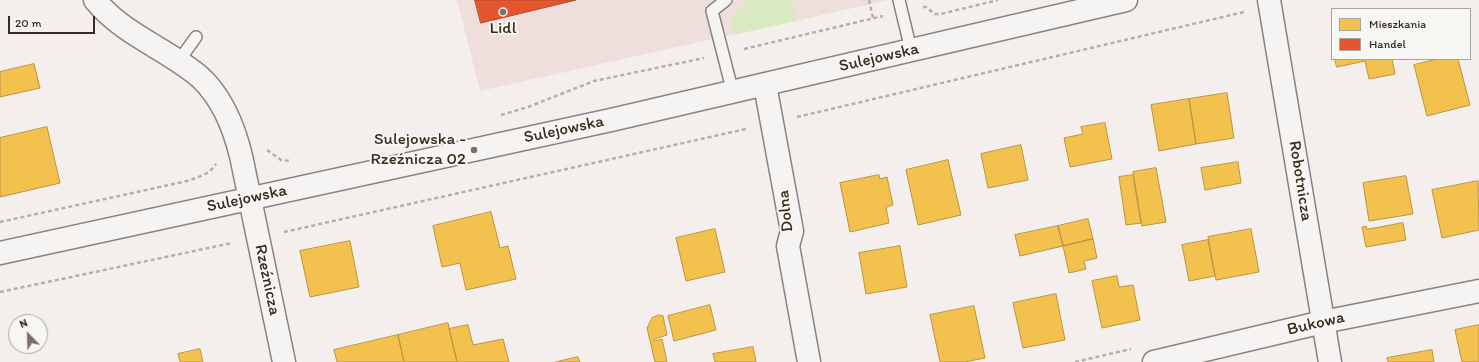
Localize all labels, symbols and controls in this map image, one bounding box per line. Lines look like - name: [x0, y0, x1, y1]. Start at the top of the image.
- marker: Lidl: [498, 7, 508, 17]
- scale bar: [10, 8, 97, 34]
- legend: [1331, 8, 1471, 60]
- text: 20 m: [15, 16, 42, 30]
- text: Mieszkania: [1369, 17, 1426, 31]
- place label: Lidl: [489, 19, 517, 39]
- text: Handel: [1369, 37, 1406, 51]
- street label: Sulejowska: [837, 39, 921, 77]
- street label: Sulejowska: [522, 112, 606, 148]
- place label: Sulejowska - Rzeźnicza 02: [371, 130, 466, 170]
- street label: Robotnicza: [1284, 139, 1316, 223]
- marker: Sulejowska - Rzeźnicza 02: [469, 145, 479, 155]
- street label: Sulejowska: [205, 181, 289, 217]
- street label: Dolna: [774, 189, 798, 233]
- street label: Rzeźnicza: [250, 243, 284, 317]
- street label: Bukowa: [1285, 308, 1347, 340]
- north arrow: [8, 314, 48, 354]
- text: N: [18, 316, 29, 331]

